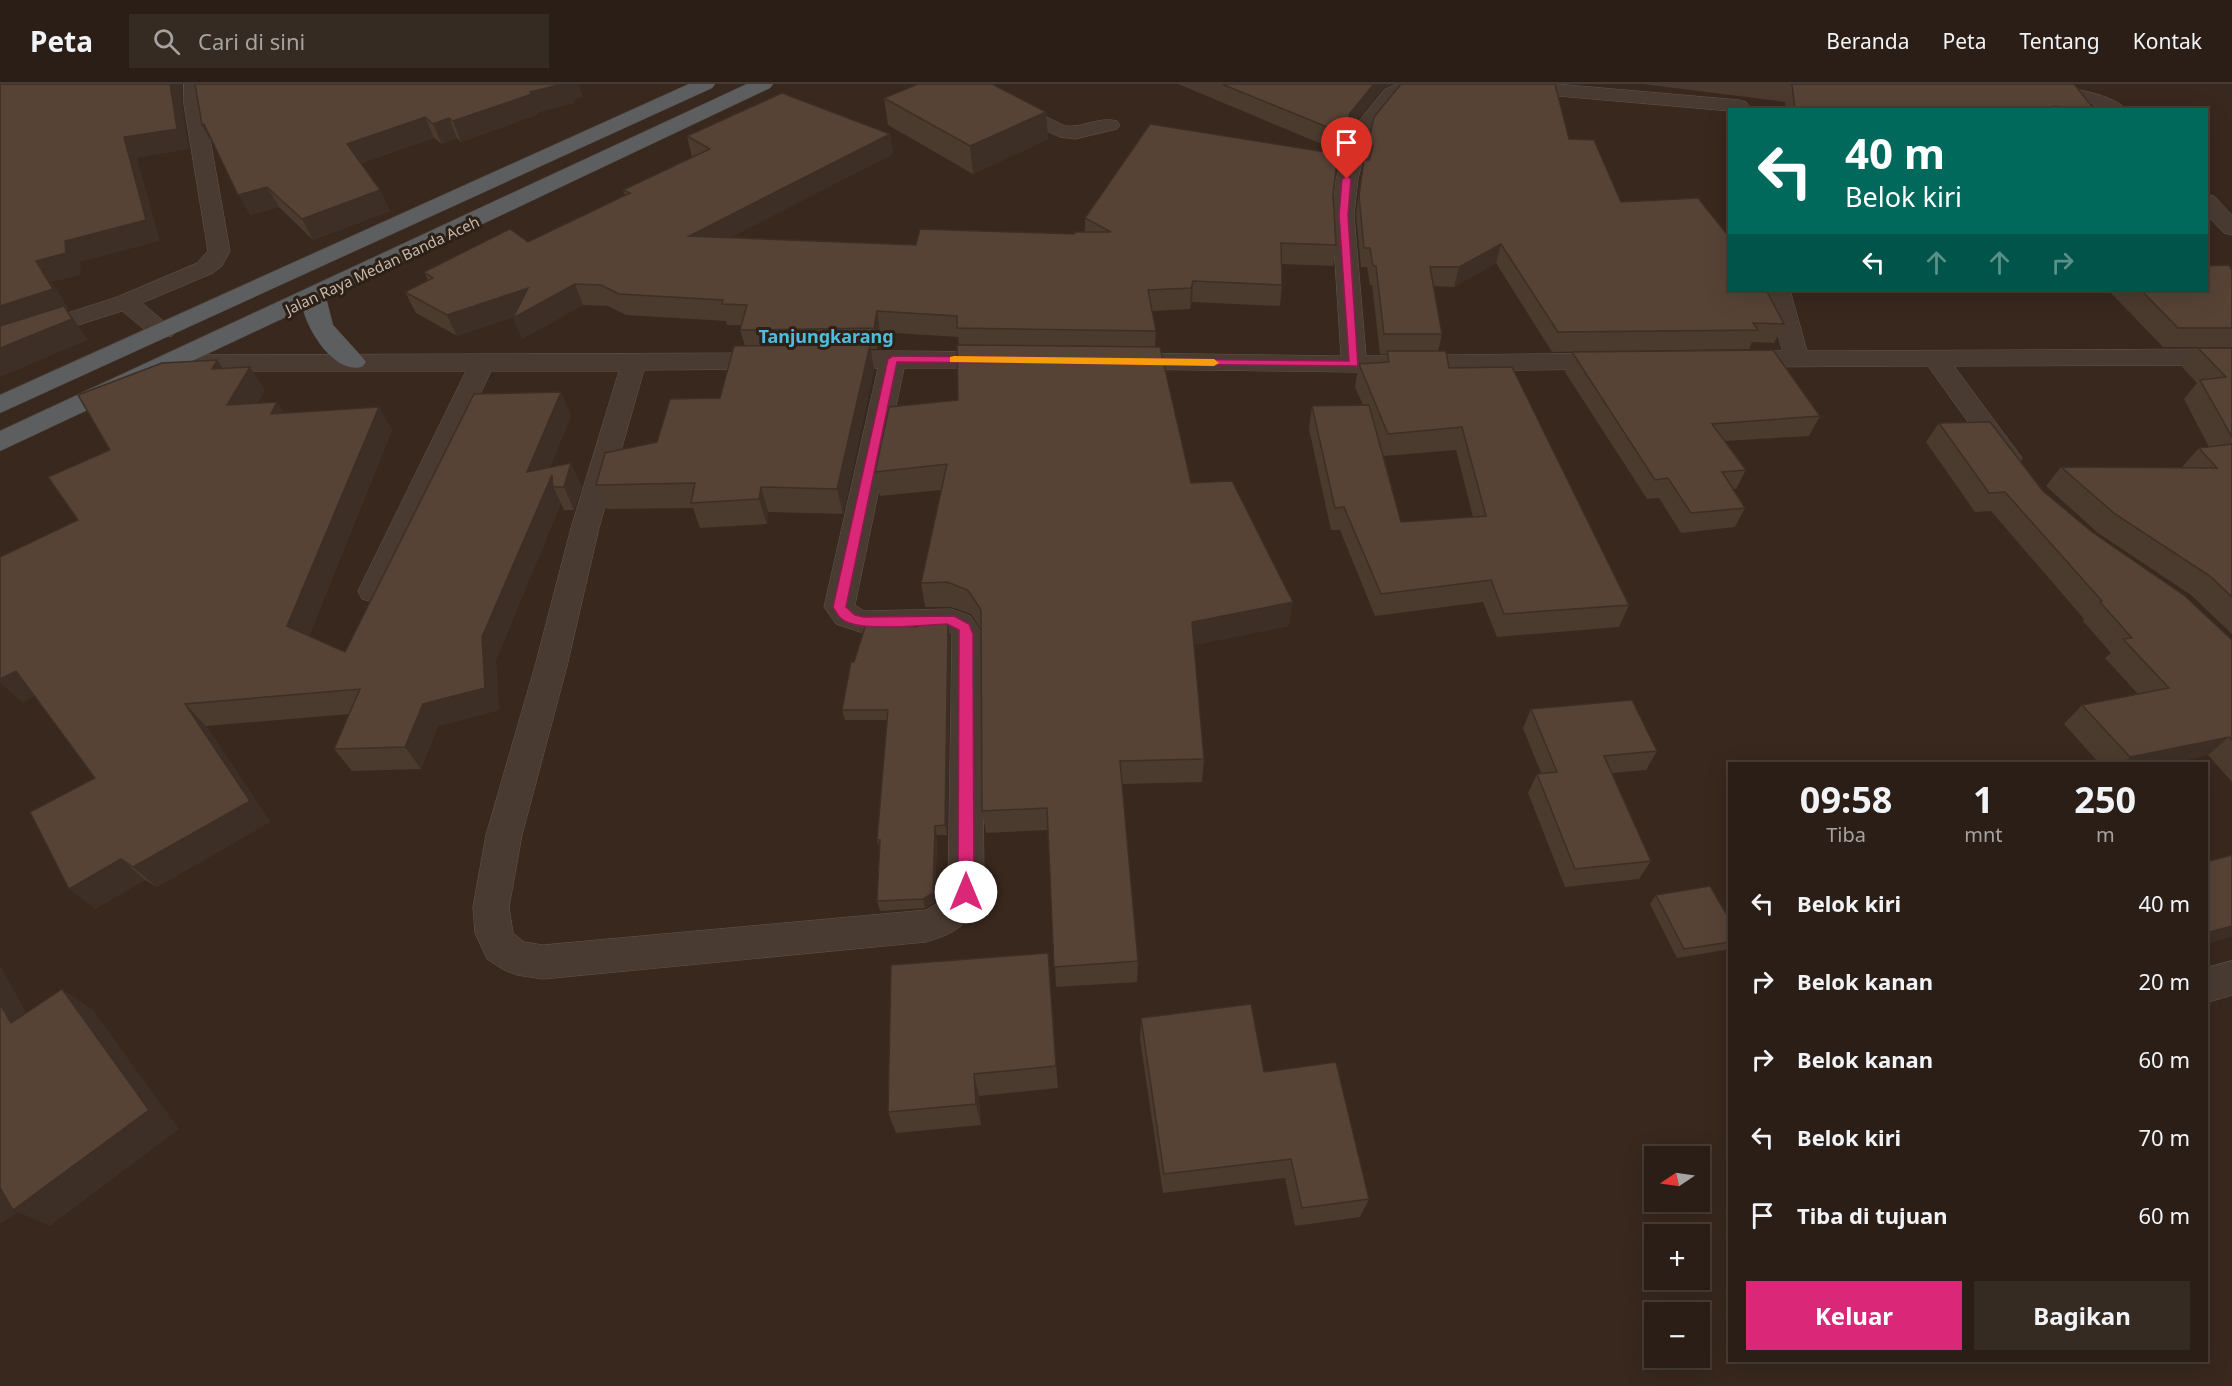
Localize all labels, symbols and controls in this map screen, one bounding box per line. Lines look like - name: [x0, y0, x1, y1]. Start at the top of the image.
- search box: [129, 14, 549, 68]
- text: Peta: [30, 22, 93, 60]
- icon: search: [150, 25, 183, 58]
- text: Cari di sini: [198, 26, 305, 56]
- text: Beranda: [1826, 27, 1910, 55]
- text: Peta: [1943, 27, 1986, 55]
- text: Tentang: [2019, 27, 2100, 55]
- text: Kontak: [2133, 27, 2202, 55]
- pin: [1321, 117, 1372, 179]
- text: 40 m: [1845, 124, 1945, 181]
- icon: arrive: [1330, 126, 1363, 159]
- icon: left: [1746, 132, 1824, 210]
- text: Belok kiri: [1845, 178, 1962, 215]
- street label: Jalan Raya Medan Banda Aceh: [280, 211, 482, 320]
- icon: left: [1857, 246, 1890, 279]
- icon: ahead: [1920, 246, 1953, 279]
- icon: ahead: [1983, 246, 2016, 279]
- icon: right: [2046, 246, 2079, 279]
- district label: Tanjungkarang: [758, 324, 894, 348]
- text: 09:58: [1800, 775, 1892, 824]
- text: 1: [1973, 775, 1994, 824]
- text: 250: [2074, 775, 2136, 824]
- text: Tiba: [1826, 821, 1866, 848]
- text: mnt: [1964, 821, 2002, 848]
- text: m: [2096, 821, 2115, 848]
- position arrow: [934, 860, 998, 924]
- icon: left: [1746, 887, 1779, 920]
- text: Belok kiri: [1797, 888, 1901, 918]
- text: 40 m: [2139, 888, 2190, 918]
- icon: right: [1746, 965, 1779, 998]
- text: Belok kanan: [1797, 966, 1933, 996]
- text: 20 m: [2139, 966, 2190, 996]
- icon: right: [1746, 1043, 1779, 1076]
- text: Belok kanan: [1797, 1044, 1933, 1074]
- text: 60 m: [2139, 1044, 2190, 1074]
- icon: left: [1746, 1121, 1779, 1154]
- text: Belok kiri: [1797, 1122, 1901, 1152]
- text: 70 m: [2139, 1122, 2190, 1152]
- north arrow: [1644, 1146, 1710, 1212]
- map controls: [1644, 1146, 1710, 1368]
- icon: arrive: [1746, 1199, 1779, 1232]
- text: Tiba di tujuan: [1797, 1200, 1947, 1230]
- text: 60 m: [2139, 1200, 2190, 1230]
- button: +: [1644, 1224, 1710, 1290]
- button: Keluar: [1746, 1281, 1962, 1350]
- button: Bagikan: [1974, 1281, 2190, 1350]
- button: −: [1644, 1302, 1710, 1368]

